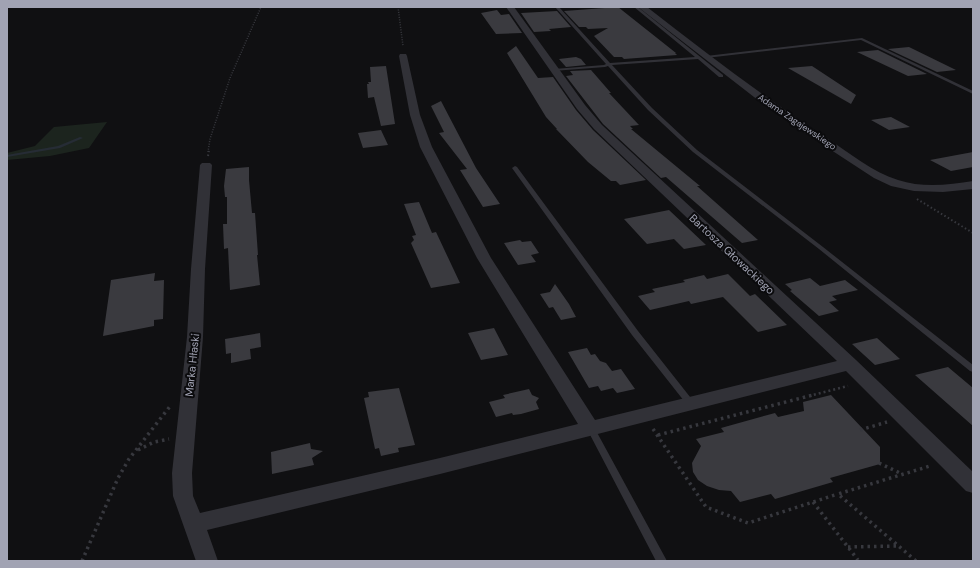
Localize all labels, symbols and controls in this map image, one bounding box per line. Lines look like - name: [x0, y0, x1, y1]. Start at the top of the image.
- street label: Adama Zagajewskiego: [756, 91, 838, 153]
- street label: Bartosza Głowackiego: [686, 211, 778, 297]
- street label: Marka Hłaski: [182, 333, 202, 397]

